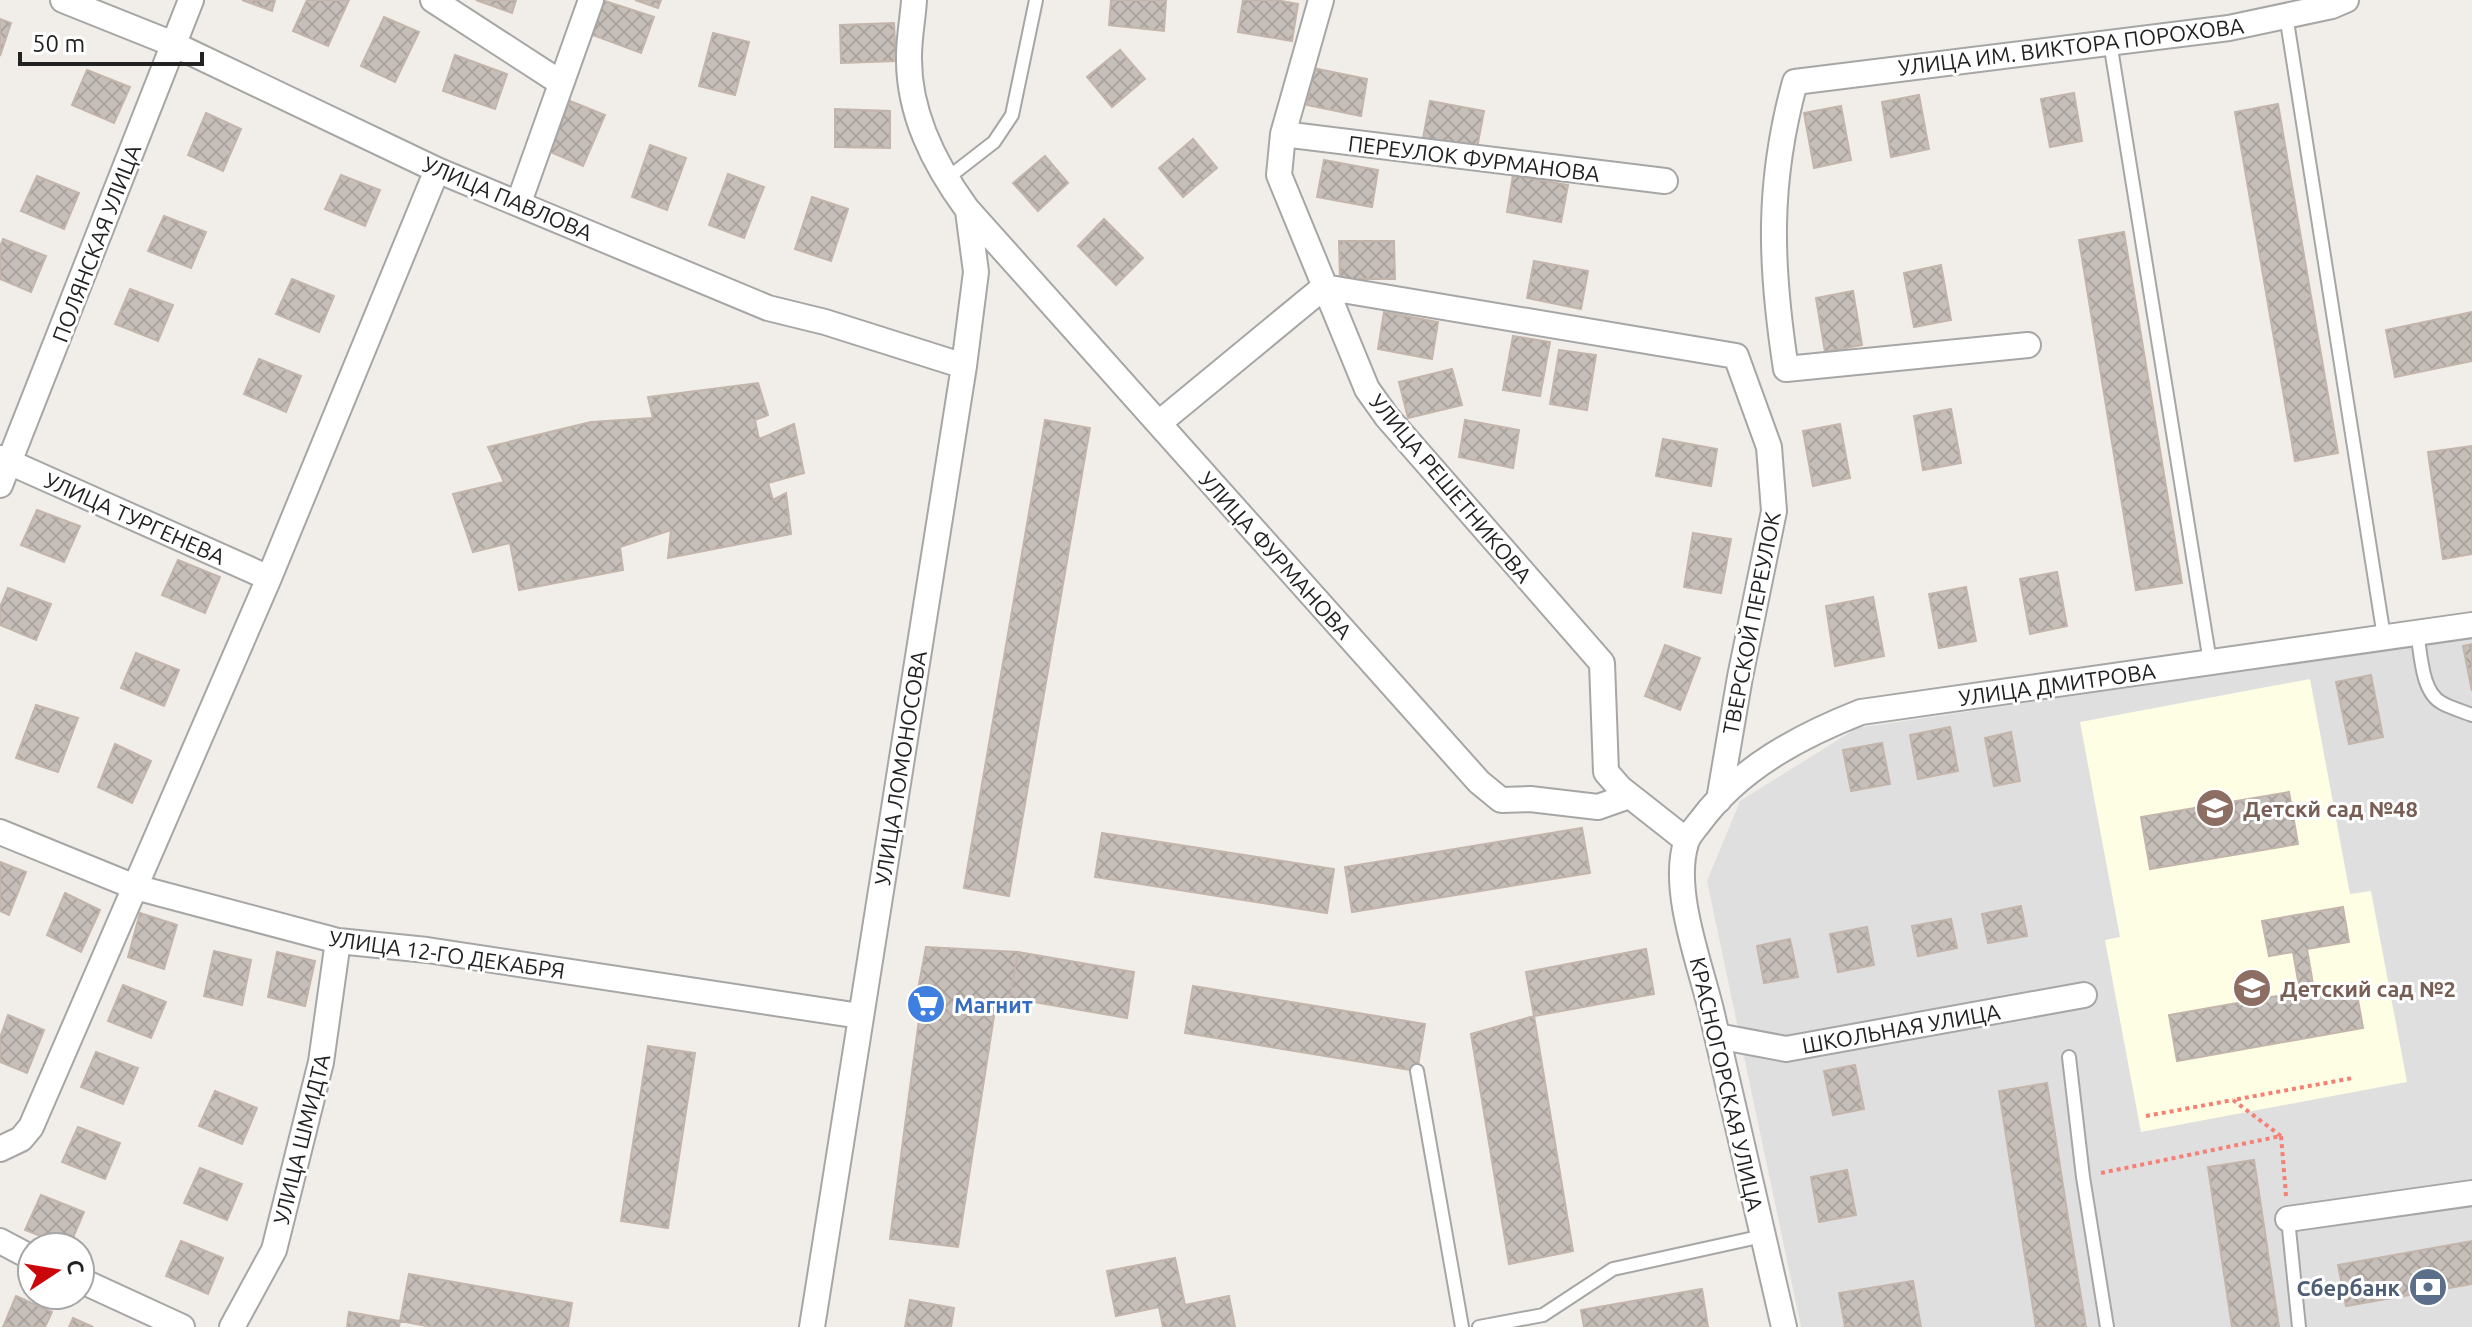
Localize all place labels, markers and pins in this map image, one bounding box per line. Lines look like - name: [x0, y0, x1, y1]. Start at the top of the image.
- school or university icon: Детскй сад №48: [2194, 787, 2236, 829]
- place label: Детскй сад №48: [2243, 796, 2418, 821]
- school or university icon: Детский сад №2: [2231, 967, 2273, 1009]
- place label: Детский сад №2: [2280, 976, 2456, 1001]
- supermarket icon: Магнит: [905, 983, 947, 1025]
- place label: Магнит: [954, 992, 1033, 1017]
- bank icon: Сбербанк: [2407, 1266, 2449, 1308]
- place label: Сбербанк: [2296, 1275, 2400, 1300]

